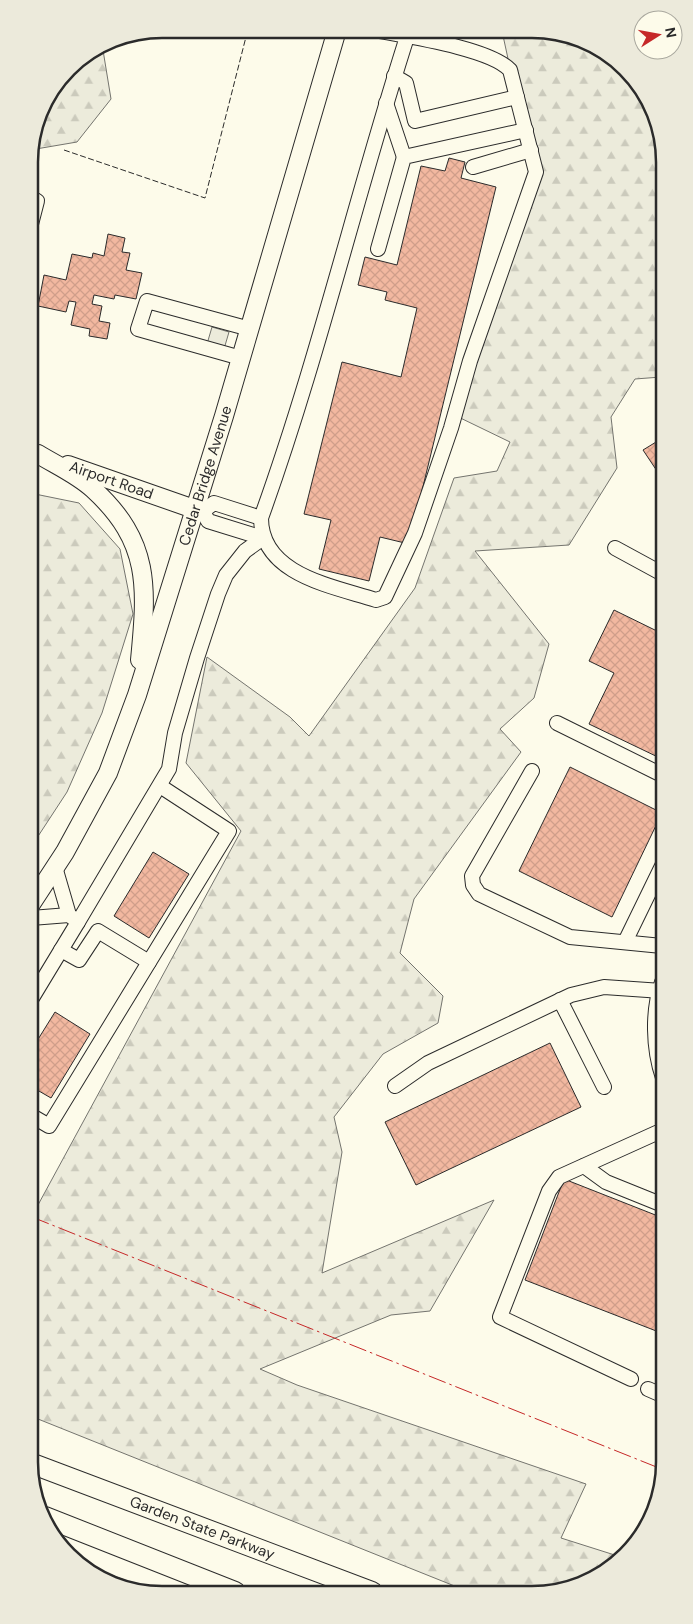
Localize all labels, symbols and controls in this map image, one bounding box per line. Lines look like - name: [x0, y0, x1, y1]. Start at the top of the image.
- north arrow: [633, 10, 683, 60]
- text: N: [661, 26, 681, 39]
- street label: Cedar Bridge Avenue: [174, 403, 236, 548]
- street label: Airport Road: [67, 456, 156, 504]
- street label: Garden State Parkway: [127, 1492, 278, 1565]

